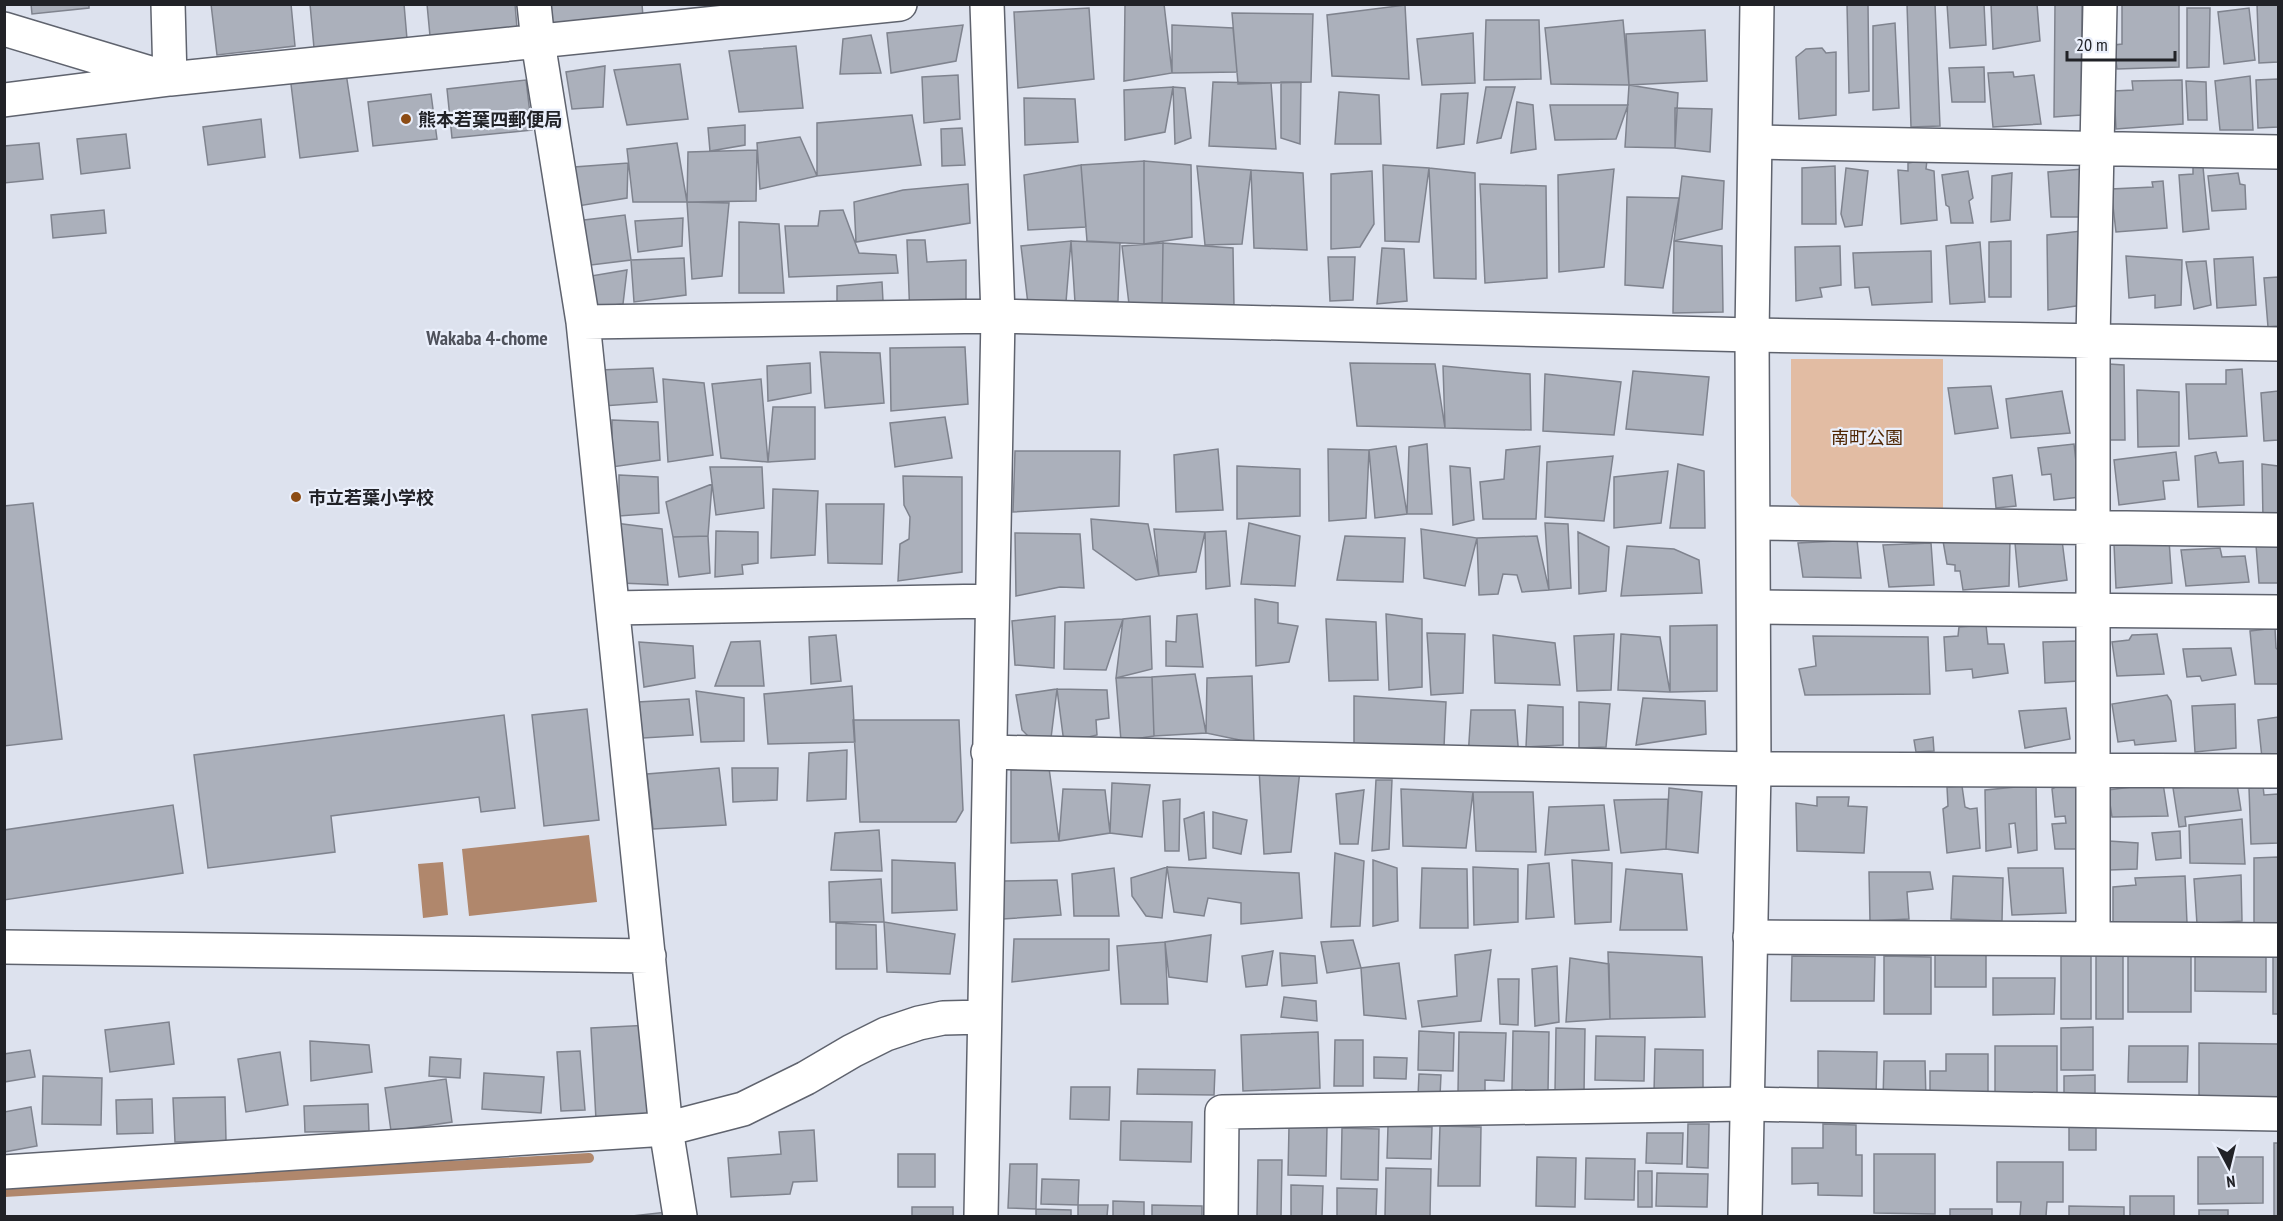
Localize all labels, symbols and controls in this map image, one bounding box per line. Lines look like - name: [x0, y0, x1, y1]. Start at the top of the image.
- scale bar: [2067, 24, 2175, 62]
- text: 20 m: [2076, 33, 2108, 56]
- place label: 熊本若葉四郵便局: [418, 108, 562, 131]
- marker: 熊本若葉四郵便局: [399, 112, 413, 126]
- district label: Wakaba 4-chome: [425, 325, 548, 351]
- park label: 南町公園: [1831, 426, 1903, 449]
- place label: 市立若葉小学校: [308, 486, 434, 509]
- marker: 市立若葉小学校: [289, 490, 303, 504]
- north arrow: [2199, 1137, 2259, 1197]
- text: N: [2225, 1171, 2236, 1192]

